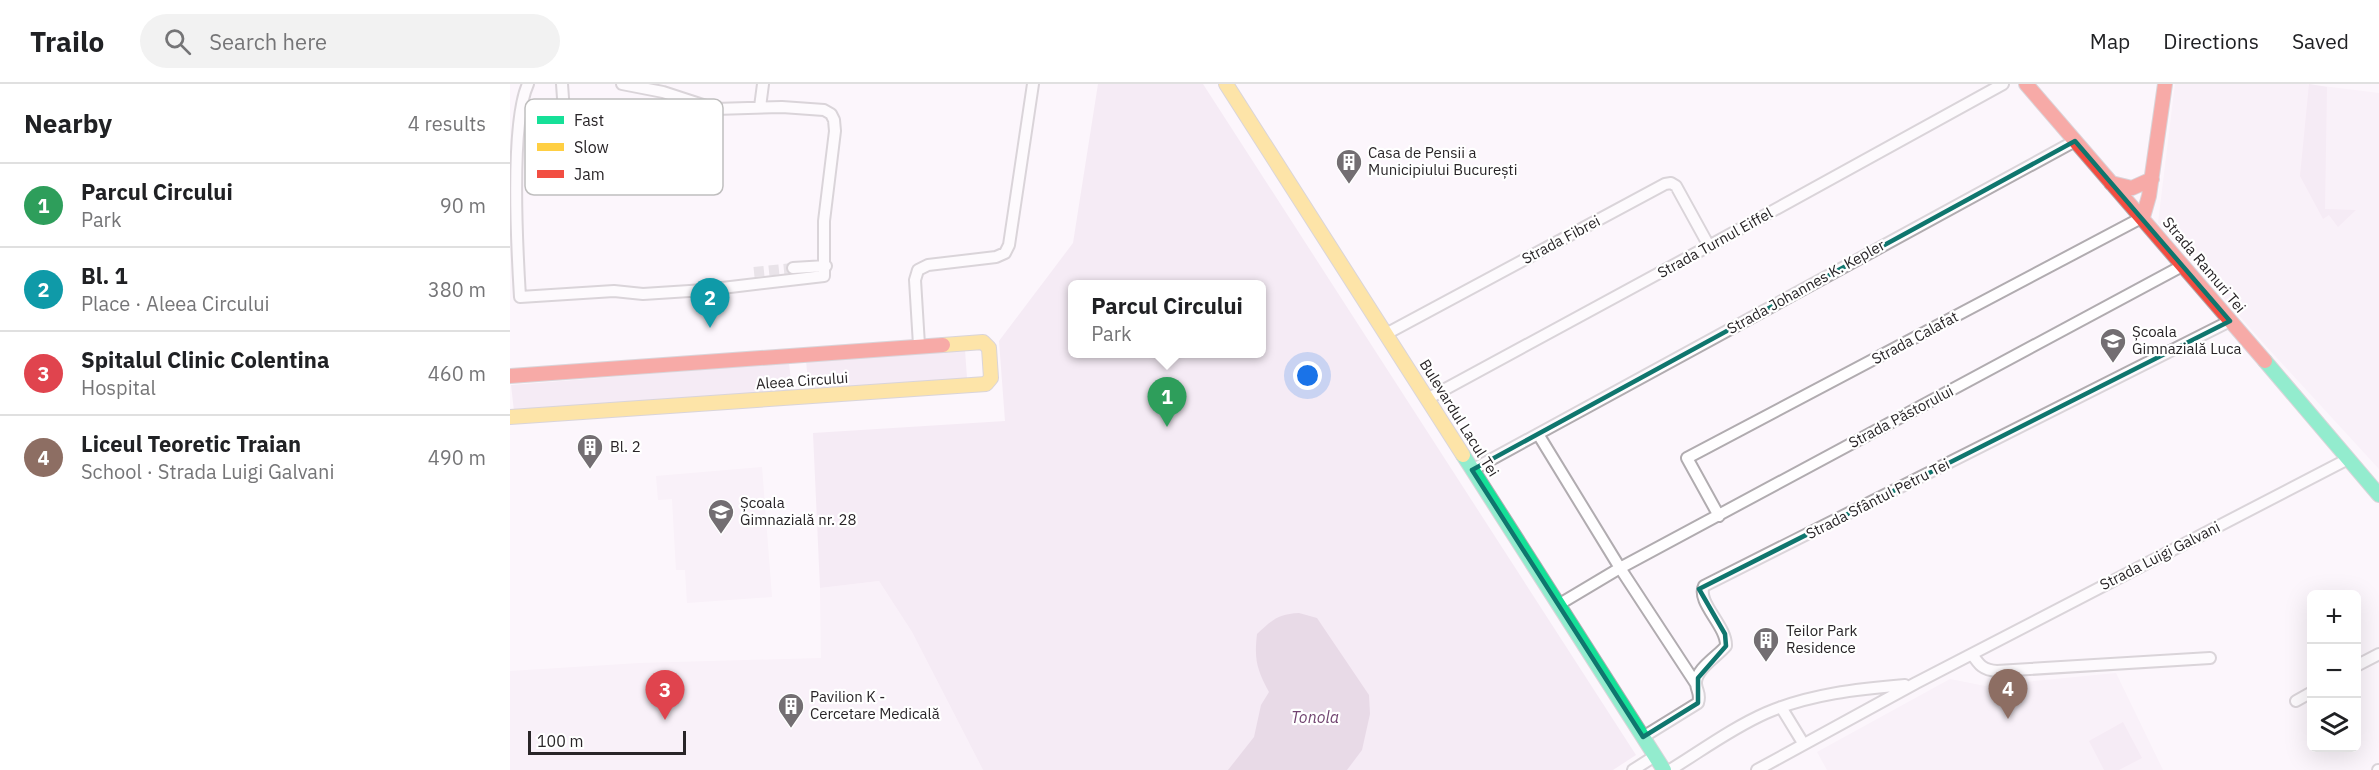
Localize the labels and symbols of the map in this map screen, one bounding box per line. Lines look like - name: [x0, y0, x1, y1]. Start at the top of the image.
- legend: [525, 99, 723, 195]
- text: Fast: [574, 110, 604, 130]
- text: Slow: [574, 137, 609, 157]
- place label: Casa de Pensii a Municipiului București: [1368, 143, 1517, 179]
- building icon: Casa de Pensii a Municipiului București: [1334, 147, 1364, 185]
- text: Jam: [574, 164, 605, 184]
- street label: Strada Turnul Eiffel: [1654, 203, 1776, 282]
- street label: Strada Fibrei: [1518, 211, 1603, 268]
- street label: Strada Ramuri Tei: [2159, 213, 2250, 316]
- street label: Strada Johannes K. Kepler: [1724, 235, 1888, 338]
- pin: 2: [690, 278, 730, 328]
- street label: Strada Calafat: [1868, 307, 1961, 368]
- place label: Școala Gimnazială Luca: [2132, 322, 2242, 358]
- school or university icon: Școala Gimnazială Luca: [2098, 326, 2128, 364]
- street label: Bulevardul Lacul Tei: [1416, 356, 1503, 480]
- your location: [1293, 361, 1322, 390]
- street label: Aleea Circului: [755, 368, 849, 393]
- pin: 1: [1148, 378, 1186, 427]
- street label: Strada Păstorului: [1845, 381, 1956, 452]
- building icon: Bl. 2: [575, 432, 605, 470]
- place label: Bl. 2: [610, 437, 641, 456]
- street label: Strada Sfântul Petru Tei: [1803, 454, 1953, 543]
- place label: Școala Gimnazială nr. 28: [740, 493, 857, 529]
- school or university icon: Școala Gimnazială nr. 28: [706, 497, 736, 535]
- street label: Strada Luigi Galvani: [2096, 517, 2223, 594]
- place label: Teilor Park Residence: [1786, 621, 1858, 657]
- building icon: Teilor Park Residence: [1751, 625, 1781, 663]
- pin: 3: [646, 670, 684, 720]
- pin: 4: [1988, 670, 2028, 719]
- place label: Pavilion K - Cercetare Medicală: [810, 687, 940, 723]
- building icon: Pavilion K - Cercetare Medicală: [776, 691, 806, 729]
- water label: Tonola: [1291, 707, 1339, 727]
- scale bar: [528, 728, 686, 756]

